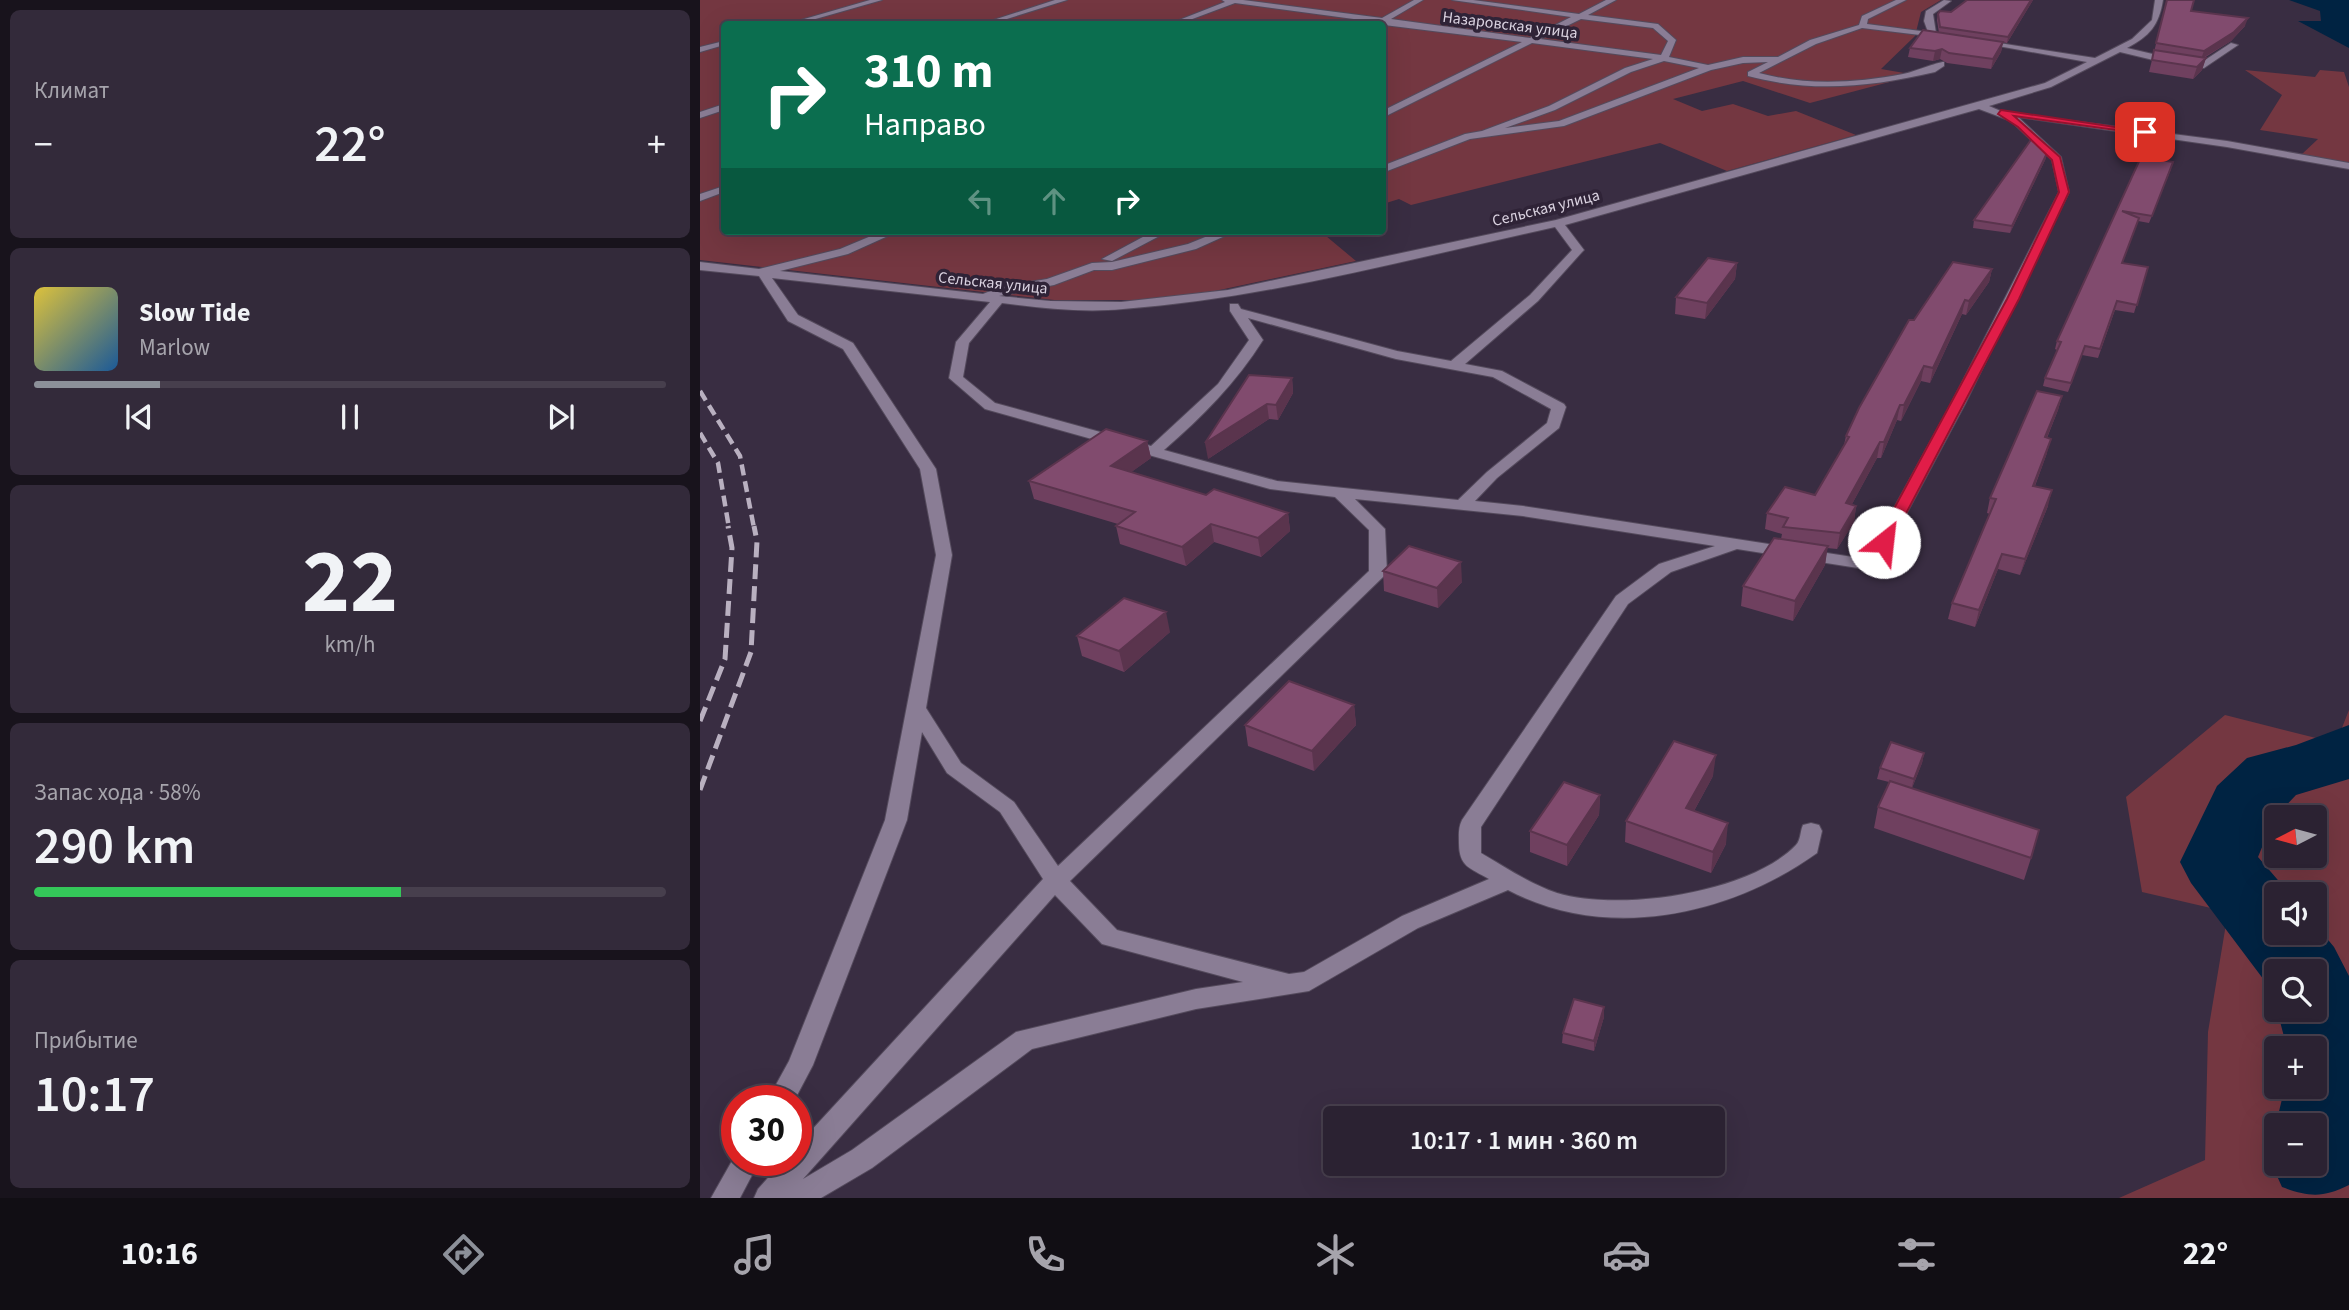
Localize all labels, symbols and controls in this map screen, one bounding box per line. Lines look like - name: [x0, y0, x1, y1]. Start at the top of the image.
- street label: Назаровская улица: [1441, 6, 1579, 44]
- text: 310 m: [864, 37, 993, 107]
- icon: right: [749, 49, 840, 140]
- text: Климат: [34, 74, 109, 107]
- text: Направо: [864, 102, 986, 148]
- pin: [2115, 102, 2175, 162]
- text: 22°: [314, 108, 386, 182]
- icon: arrive: [2126, 113, 2164, 151]
- text: −: [34, 118, 53, 172]
- text: +: [647, 118, 666, 172]
- icon: left: [962, 182, 1000, 220]
- icon: ahead: [1035, 182, 1073, 220]
- icon: right: [1108, 182, 1146, 220]
- street label: Сельская улица: [1490, 184, 1602, 232]
- street label: Сельская улица: [937, 266, 1049, 300]
- text: Slow Tide: [139, 294, 250, 331]
- text: Marlow: [139, 331, 210, 364]
- icon: previous: [120, 398, 158, 436]
- icon: pause: [331, 398, 369, 436]
- icon: next: [542, 398, 580, 436]
- position arrow: [1847, 505, 1921, 579]
- text: 22: [302, 518, 398, 647]
- text: km/h: [324, 628, 376, 661]
- text: Запас хода · 58%: [34, 776, 201, 809]
- north arrow: [2264, 805, 2328, 868]
- map controls: [2264, 805, 2327, 1176]
- text: 290 km: [34, 810, 195, 884]
- button: sound: [2264, 882, 2327, 945]
- button: search: [2264, 959, 2327, 1022]
- text: Прибытие: [34, 1024, 138, 1057]
- button: +: [2264, 1036, 2327, 1099]
- text: 10:17: [34, 1058, 155, 1132]
- speed limit sign: 30: [721, 1085, 812, 1176]
- button: −: [2264, 1113, 2327, 1176]
- text: 10:17 · 1 мин · 360 m: [1410, 1122, 1638, 1159]
- icon: directions: [439, 1230, 488, 1279]
- icon: music: [730, 1230, 779, 1279]
- icon: phone: [1021, 1230, 1070, 1279]
- icon: climate: [1311, 1230, 1360, 1279]
- icon: car: [1602, 1230, 1651, 1279]
- icon: filters: [1892, 1230, 1941, 1279]
- text: 10:16: [121, 1231, 198, 1277]
- text: 22°: [2183, 1231, 2228, 1277]

